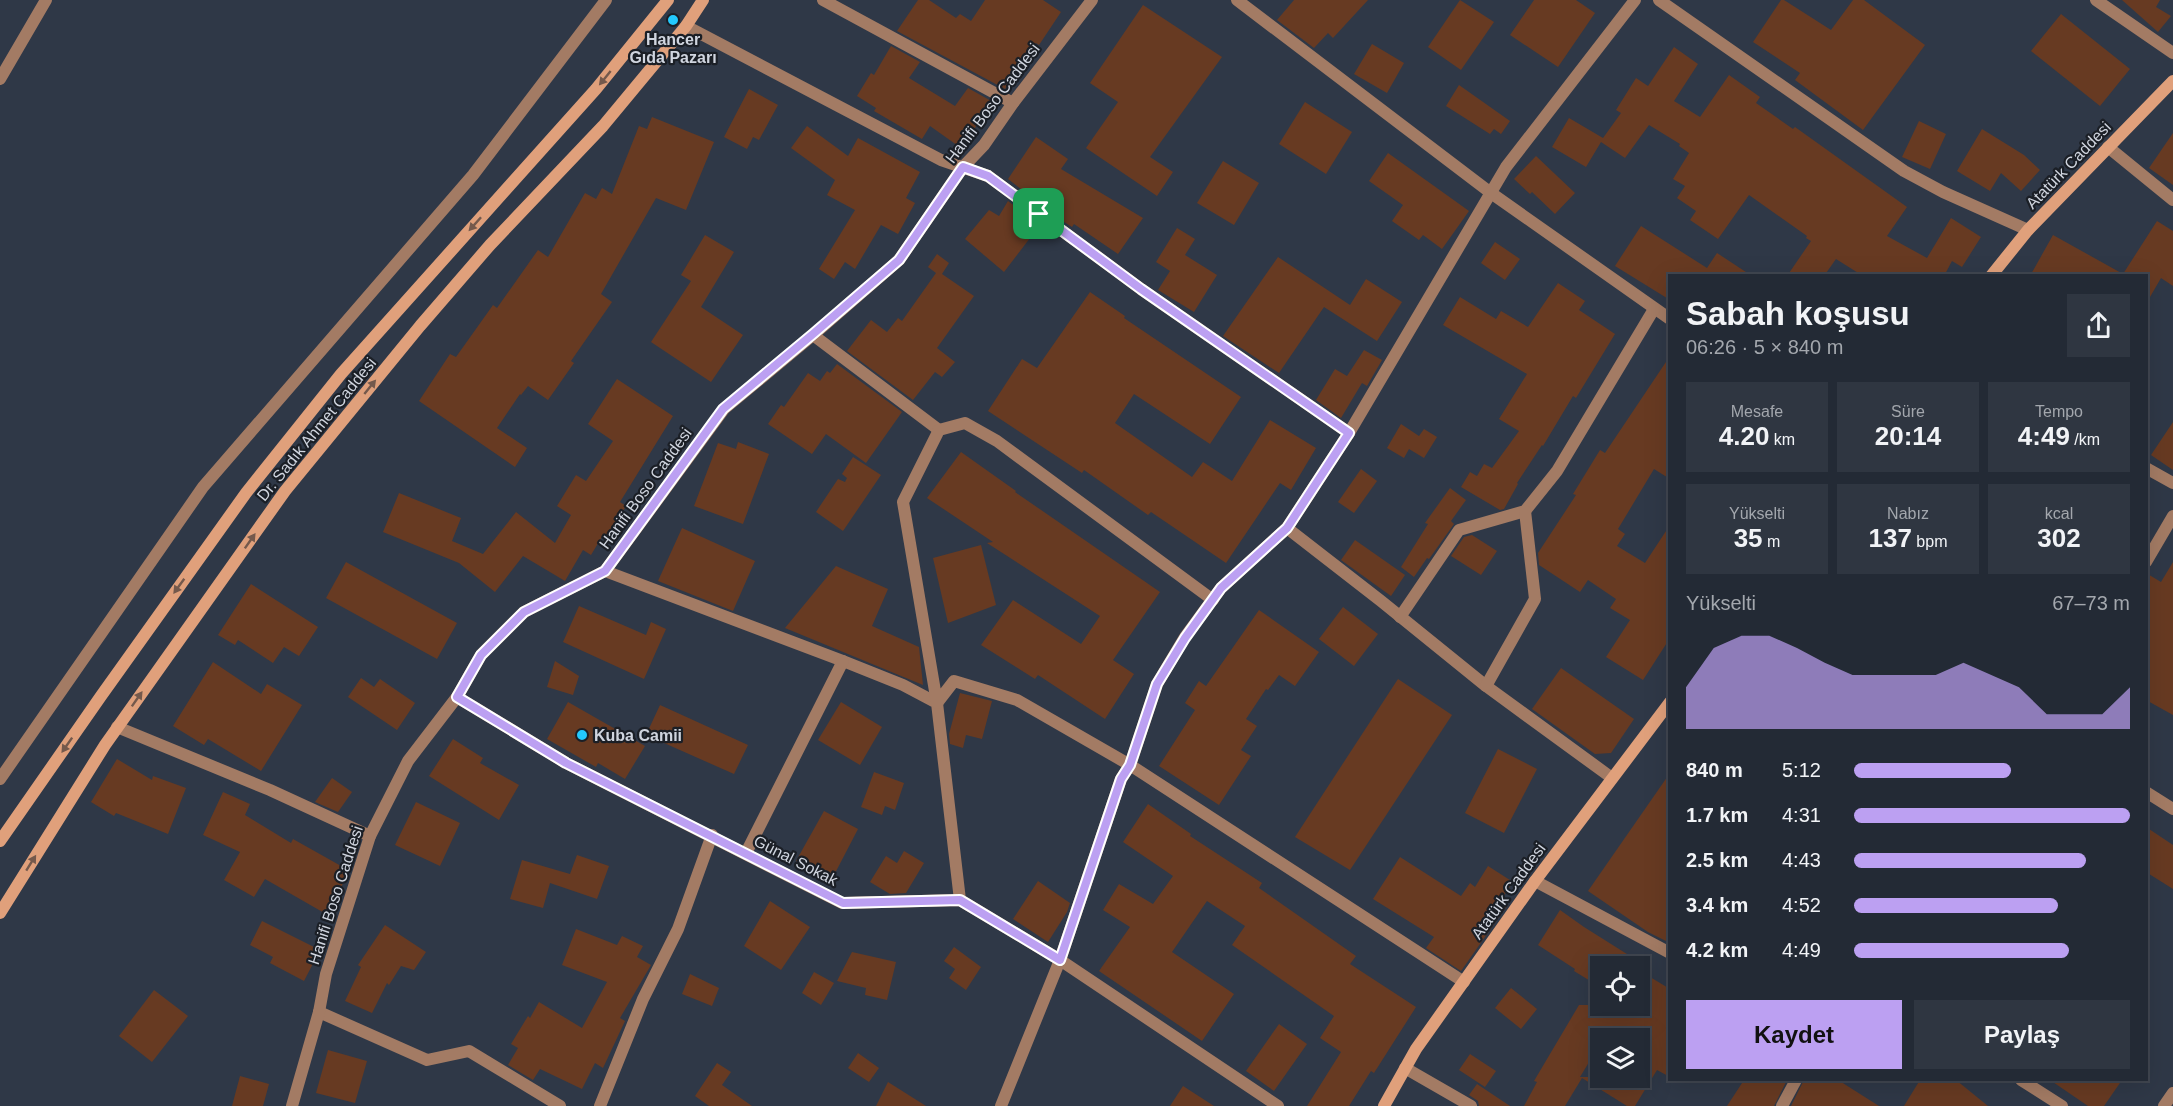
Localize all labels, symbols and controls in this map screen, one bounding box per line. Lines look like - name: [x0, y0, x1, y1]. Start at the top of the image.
- marker: Hancer Gıda Pazarı: [666, 13, 680, 27]
- place label: Hancer Gıda Pazarı: [629, 31, 717, 66]
- street label: Hanifi Boso Caddesi: [942, 40, 1043, 166]
- one-way arrow: [598, 70, 611, 86]
- street label: Atatürk Caddesi: [2023, 118, 2114, 212]
- pin: [1013, 188, 1064, 239]
- icon: arrive: [1022, 197, 1055, 230]
- one-way arrow: [469, 216, 482, 231]
- button: share: [2067, 294, 2130, 357]
- text: Sabah koşusu: [1686, 295, 1910, 332]
- text: 06:26 · 5 × 840 m: [1686, 336, 1843, 358]
- street label: Dr. Sadık Ahmet Caddesi: [254, 355, 379, 504]
- one-way arrow: [363, 380, 376, 395]
- text: Mesafe: [1731, 403, 1783, 420]
- text: Süre: [1891, 403, 1925, 420]
- text: Tempo: [2035, 403, 2083, 420]
- text: 4.20: [1719, 421, 1769, 451]
- text: 20:14: [1875, 421, 1941, 451]
- text: 4:49: [2018, 421, 2070, 451]
- street label: Hanifi Boso Caddesi: [596, 425, 695, 552]
- text: km: [1769, 431, 1795, 448]
- text: /km: [2070, 431, 2100, 448]
- text: Yükselti: [1729, 505, 1785, 522]
- text: Nabız: [1887, 505, 1929, 522]
- text: kcal: [2045, 505, 2073, 522]
- text: 35: [1734, 523, 1763, 553]
- text: 137: [1869, 523, 1912, 553]
- text: 302: [2037, 523, 2081, 553]
- one-way arrow: [244, 533, 256, 549]
- text: m: [1763, 533, 1780, 550]
- text: bpm: [1912, 533, 1947, 550]
- one-way arrow: [174, 578, 186, 593]
- text: Yükselti: [1686, 592, 1756, 614]
- text: 67–73 m: [2052, 592, 2130, 614]
- one-way arrow: [131, 692, 143, 708]
- place label: Kuba Camii: [594, 727, 682, 744]
- marker: Kuba Camii: [575, 728, 589, 742]
- one-way arrow: [62, 737, 73, 753]
- text: 840 m: [1686, 759, 1743, 781]
- text: 5:12: [1782, 759, 1821, 781]
- text: 1.7 km: [1686, 804, 1748, 826]
- text: 4:31: [1782, 804, 1821, 826]
- street label: Hanifi Boso Caddesi: [305, 824, 366, 967]
- street label: Günal Sokak: [751, 832, 841, 889]
- street label: Atatürk Caddesi: [1468, 840, 1549, 942]
- text: 2.5 km: [1686, 849, 1748, 871]
- text: 4:43: [1782, 849, 1821, 871]
- one-way arrow: [26, 855, 37, 871]
- text: 3.4 km: [1686, 894, 1748, 916]
- text: 4:52: [1782, 894, 1821, 916]
- text: 4.2 km: [1686, 939, 1748, 961]
- text: 4:49: [1782, 939, 1821, 961]
- map controls: [1590, 956, 1650, 1088]
- button: locate: [1590, 956, 1650, 1016]
- button: Kaydet: [1686, 1000, 1902, 1069]
- button: Paylaş: [1914, 1000, 2130, 1069]
- button: layers: [1590, 1028, 1650, 1088]

